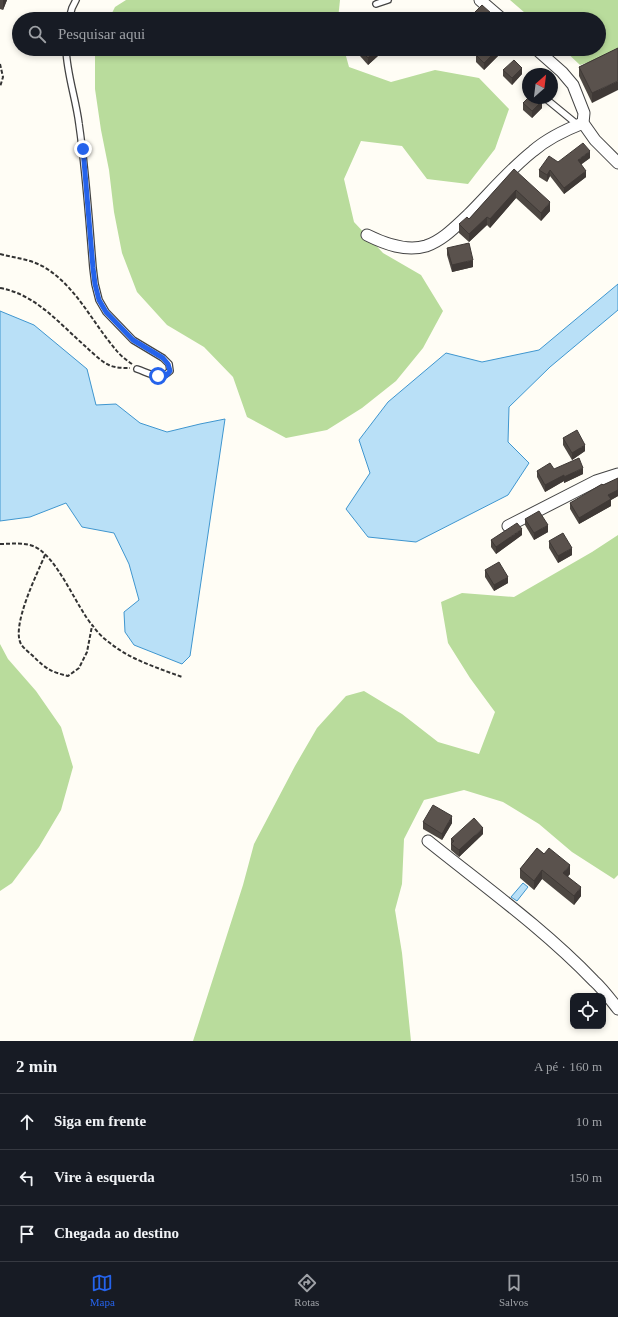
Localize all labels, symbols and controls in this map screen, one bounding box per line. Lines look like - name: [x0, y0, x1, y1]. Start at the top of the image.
- search box: [12, 12, 606, 56]
- icon: search: [26, 23, 48, 45]
- text: Pesquisar aqui: [58, 26, 145, 42]
- north arrow: [522, 68, 558, 104]
- route end: [74, 140, 92, 158]
- route start: [149, 367, 167, 385]
- map controls: [570, 993, 606, 1029]
- button: locate: [570, 993, 606, 1029]
- text: 2 min: [16, 1057, 57, 1076]
- text: A pé · 160 m: [534, 1059, 602, 1074]
- icon: ahead: [16, 1111, 38, 1133]
- text: Siga em frente: [54, 1113, 146, 1129]
- text: 10 m: [576, 1114, 602, 1129]
- icon: left: [16, 1167, 38, 1189]
- text: Vire à esquerda: [54, 1169, 155, 1185]
- text: 150 m: [569, 1170, 602, 1185]
- icon: arrive: [16, 1223, 38, 1245]
- text: Chegada ao destino: [54, 1225, 179, 1241]
- tab: Mapa: [90, 1272, 115, 1308]
- tab: Rotas: [294, 1272, 319, 1308]
- tab: Salvos: [499, 1272, 528, 1308]

